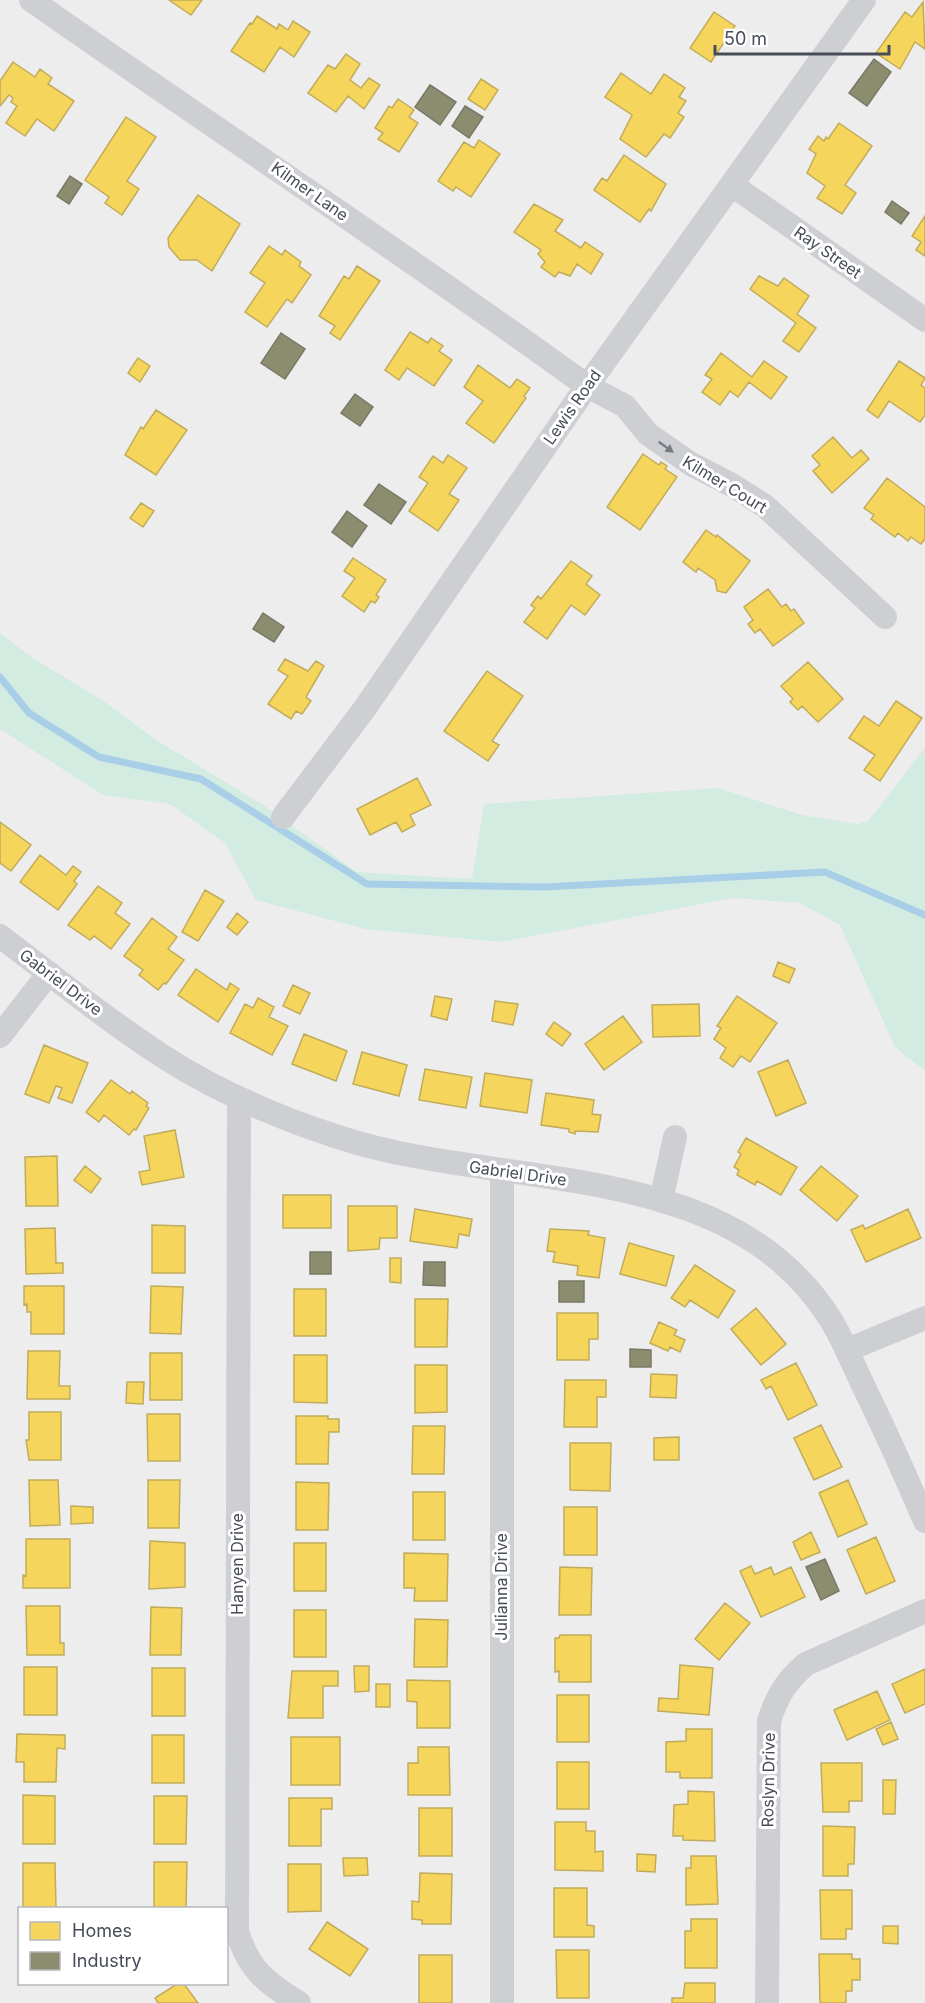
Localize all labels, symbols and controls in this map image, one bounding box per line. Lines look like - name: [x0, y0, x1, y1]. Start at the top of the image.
- scale bar: [715, 18, 889, 56]
- text: 50 m: [724, 28, 767, 49]
- street label: Kilmer Lane: [268, 157, 352, 225]
- street label: Ray Street: [790, 222, 866, 282]
- street label: Lewis Road: [539, 366, 605, 448]
- one-way arrow: [658, 441, 674, 453]
- street label: Kilmer Court: [679, 451, 771, 517]
- street label: Gabriel Drive: [16, 944, 106, 1020]
- street label: Gabriel Drive: [468, 1156, 568, 1190]
- street label: Hanyen Drive: [227, 1513, 247, 1615]
- street label: Julianna Drive: [491, 1533, 511, 1641]
- street label: Roslyn Drive: [757, 1732, 779, 1828]
- legend: [18, 1907, 228, 1985]
- text: Homes: [72, 1920, 132, 1941]
- text: Industry: [72, 1950, 142, 1971]

